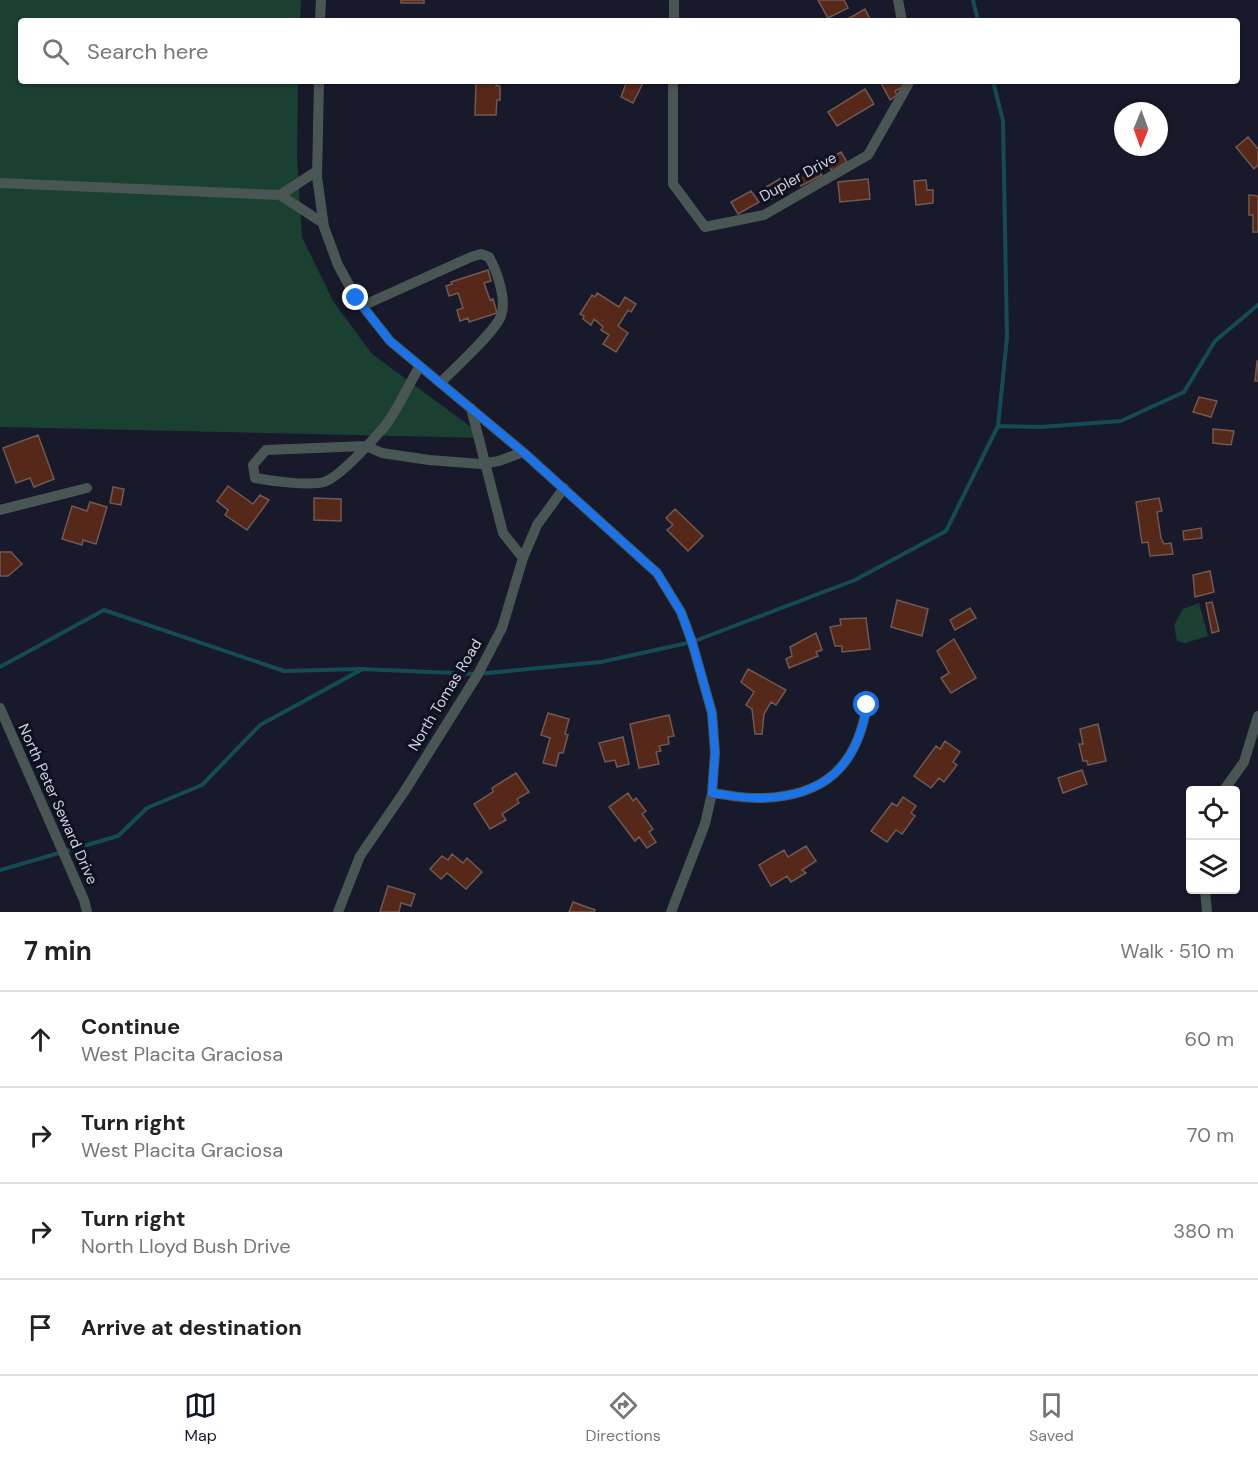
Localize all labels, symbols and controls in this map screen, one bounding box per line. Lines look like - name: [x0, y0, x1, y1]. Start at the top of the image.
- search box: [18, 18, 1240, 84]
- icon: search: [39, 35, 72, 68]
- text: Search here: [87, 37, 208, 66]
- north arrow: [1114, 102, 1168, 156]
- street label: Dupler Drive: [756, 148, 840, 206]
- route end: [342, 284, 368, 310]
- street label: North Tomas Road: [404, 635, 486, 755]
- route start: [853, 691, 879, 717]
- street label: North Peter Seward Drive: [13, 720, 103, 888]
- map controls: [1186, 786, 1240, 894]
- button: locate: [1186, 786, 1240, 840]
- button: layers: [1186, 840, 1240, 894]
- text: 7 min: [24, 934, 92, 968]
- text: Walk · 510 m: [1120, 938, 1234, 964]
- text: Continue: [81, 1012, 180, 1041]
- icon: ahead: [24, 1023, 57, 1056]
- text: 60 m: [1185, 1026, 1234, 1052]
- text: West Placita Graciosa: [81, 1041, 283, 1067]
- text: Turn right: [81, 1108, 186, 1137]
- icon: right: [24, 1119, 57, 1152]
- text: 70 m: [1187, 1122, 1234, 1148]
- text: West Placita Graciosa: [81, 1137, 283, 1163]
- text: Turn right: [81, 1204, 186, 1233]
- icon: right: [24, 1215, 57, 1248]
- text: 380 m: [1173, 1218, 1234, 1244]
- text: North Lloyd Bush Drive: [81, 1233, 291, 1259]
- icon: arrive: [24, 1311, 57, 1344]
- text: Arrive at destination: [81, 1313, 302, 1342]
- tab: Map: [184, 1389, 217, 1446]
- tab: Directions: [585, 1389, 661, 1446]
- tab: Saved: [1029, 1389, 1074, 1446]

